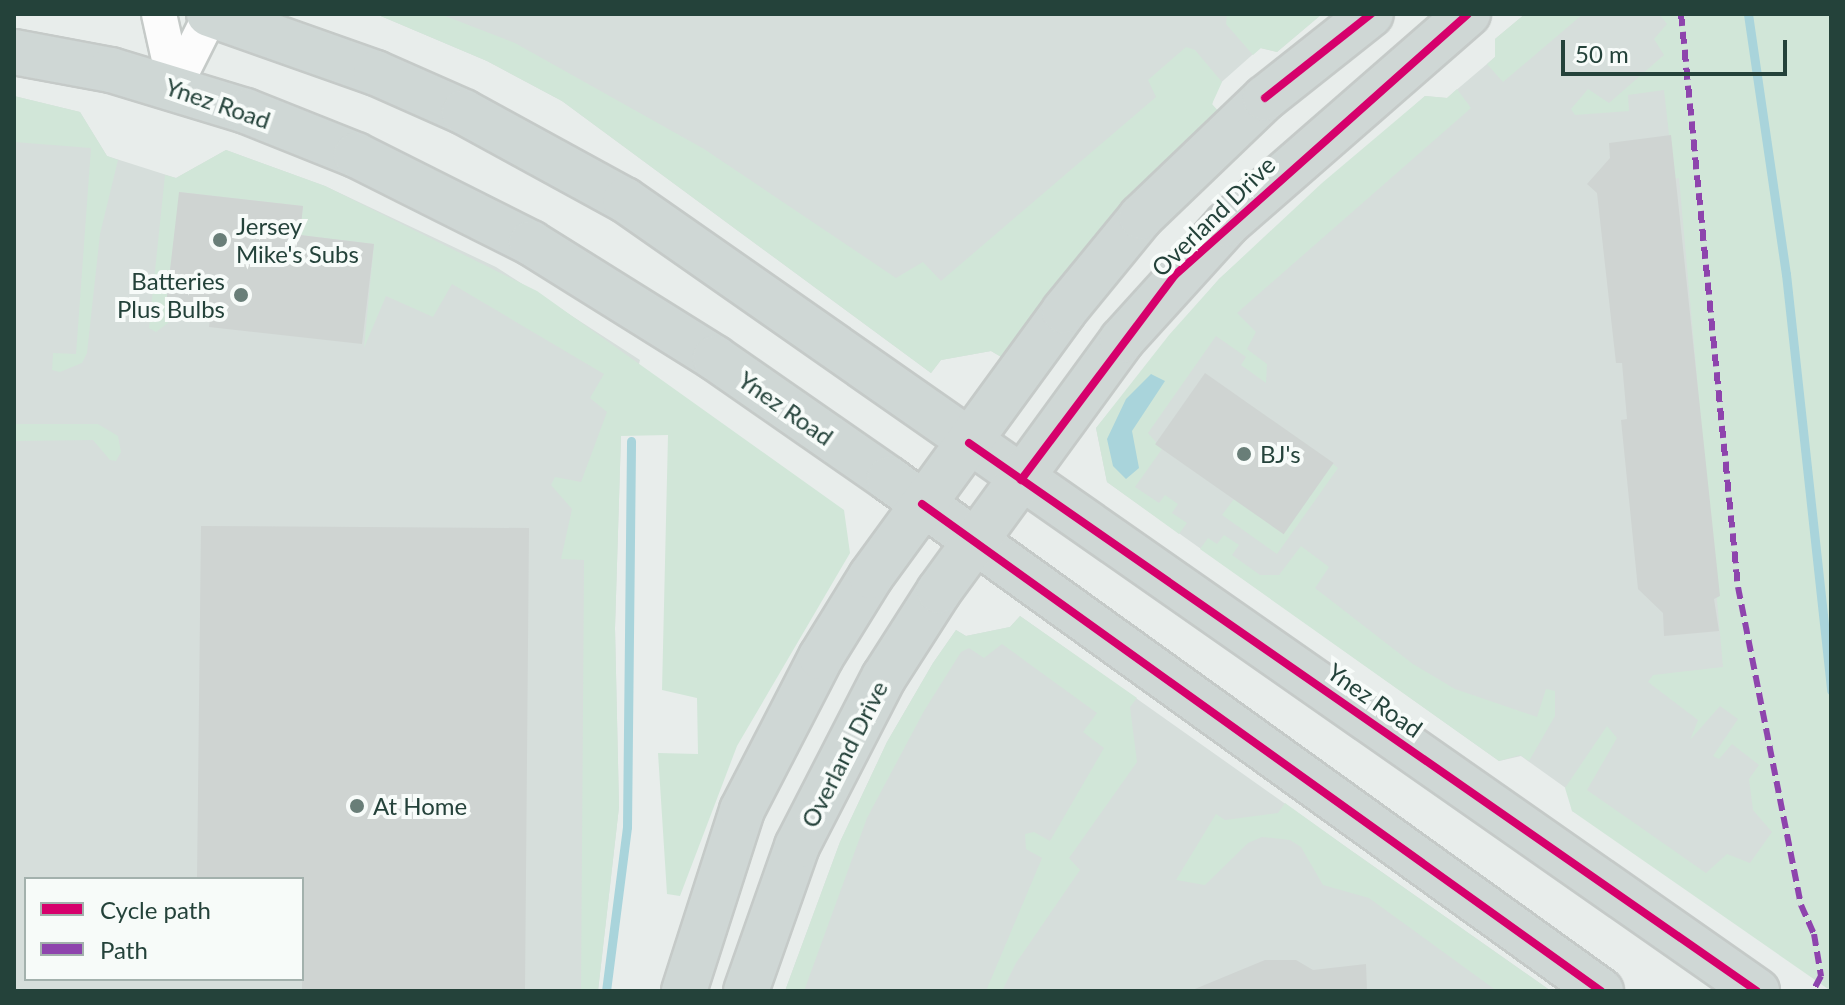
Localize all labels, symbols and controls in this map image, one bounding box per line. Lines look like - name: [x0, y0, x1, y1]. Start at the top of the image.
- scale bar: [1565, 24, 1791, 74]
- text: 50 m: [1575, 39, 1629, 68]
- street label: Ynez Road: [162, 72, 274, 134]
- street label: Overland Drive: [1145, 150, 1281, 282]
- place label: Jersey Mike's Subs: [236, 212, 359, 268]
- marker: Jersey Mike's Subs: [211, 231, 229, 249]
- place label: Batteries Plus Bulbs: [117, 267, 225, 323]
- marker: Batteries Plus Bulbs: [232, 286, 250, 304]
- street label: Ynez Road: [733, 365, 839, 451]
- place label: BJ's: [1260, 440, 1301, 468]
- marker: BJ's: [1235, 445, 1253, 463]
- street label: Ynez Road: [1322, 657, 1428, 743]
- street label: Overland Drive: [795, 676, 893, 832]
- place label: At Home: [373, 792, 467, 820]
- marker: At Home: [348, 797, 366, 815]
- legend: [24, 877, 304, 981]
- text: Cycle path: [100, 895, 211, 924]
- text: Path: [100, 935, 148, 964]

